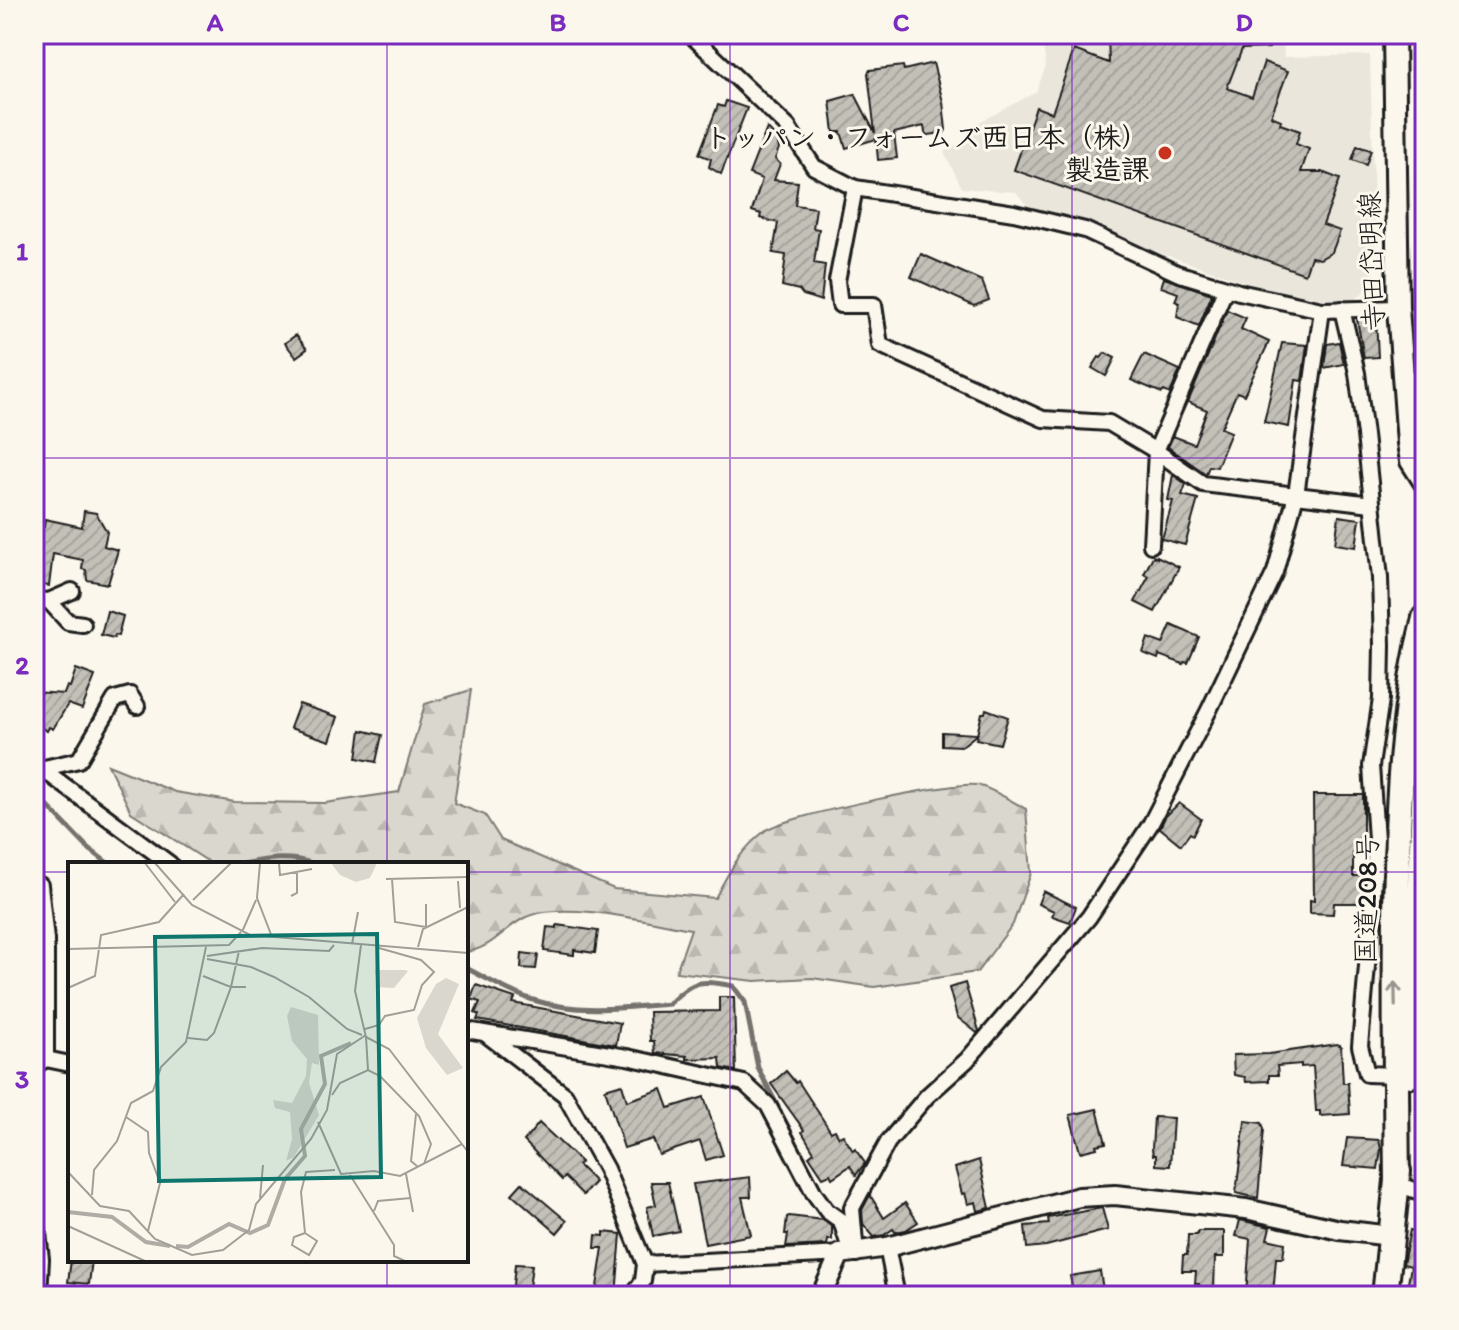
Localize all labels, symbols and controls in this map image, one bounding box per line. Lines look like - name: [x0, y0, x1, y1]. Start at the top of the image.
- text: A: [206, 6, 224, 38]
- text: B: [550, 6, 567, 38]
- text: C: [893, 6, 910, 38]
- text: D: [1235, 6, 1253, 38]
- place label: トッパン・フォームズ西日本（株） 製造課: [704, 120, 1149, 186]
- marker: トッパン・フォームズ西日本（株） 製造課: [1156, 144, 1174, 162]
- street label: 寺田岱明線: [1352, 190, 1390, 332]
- text: 1: [16, 235, 28, 267]
- text: 2: [15, 649, 29, 681]
- street label: 国道208号: [1348, 833, 1384, 965]
- inset map: [68, 862, 468, 1262]
- one-way arrow: [1387, 981, 1403, 1008]
- text: 3: [15, 1063, 29, 1095]

